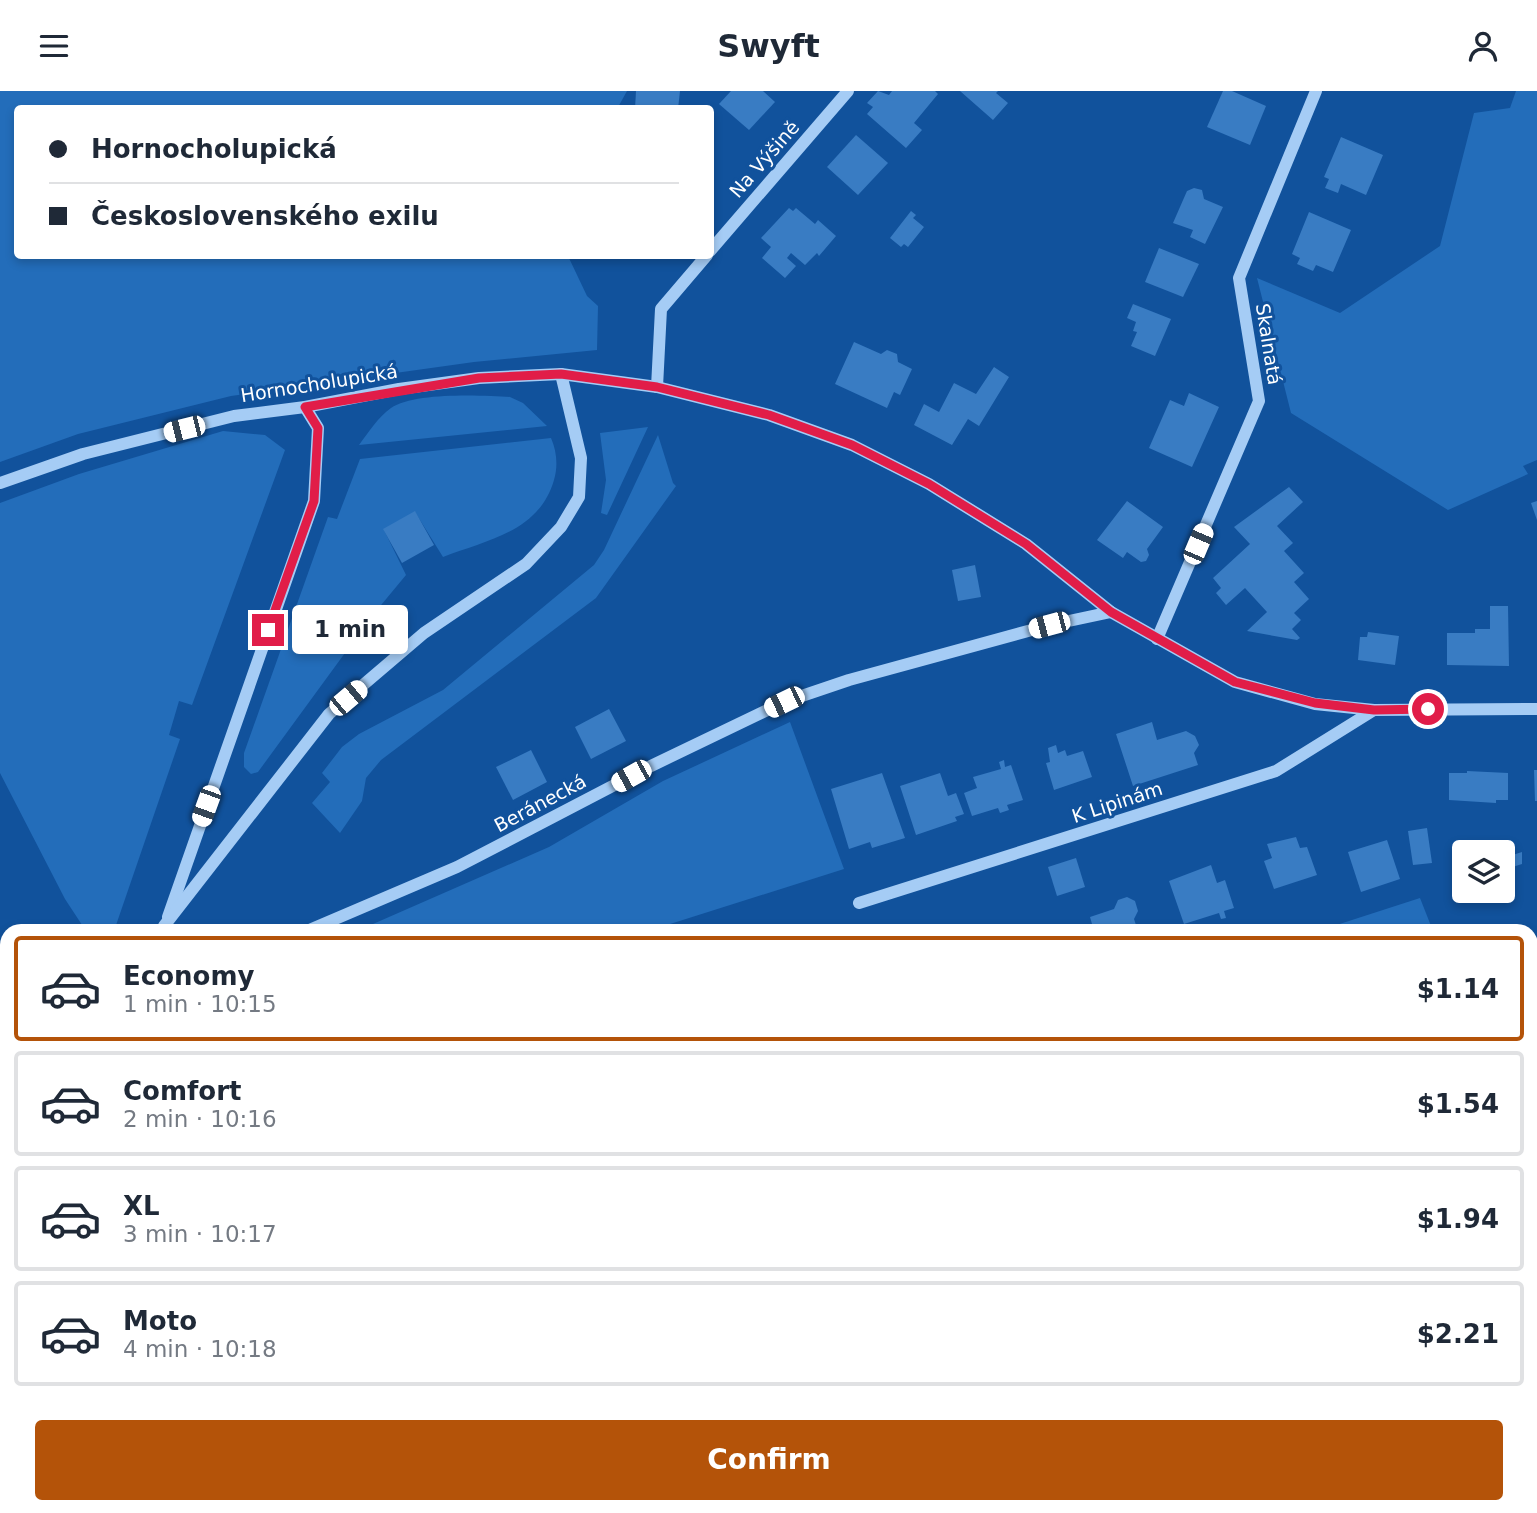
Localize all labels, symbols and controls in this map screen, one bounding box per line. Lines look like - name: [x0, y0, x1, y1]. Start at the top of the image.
- icon: menu: [35, 27, 73, 65]
- text: Swyft: [717, 27, 820, 65]
- icon: person: [1464, 27, 1502, 65]
- street label: Na Výšině: [725, 116, 803, 202]
- text: Hornocholupická: [91, 134, 337, 164]
- text: Československého exilu: [91, 201, 439, 231]
- street label: Skalnatá: [1252, 302, 1286, 386]
- street label: Hornocholupická: [239, 360, 399, 406]
- car: [162, 414, 207, 444]
- car: [1181, 521, 1216, 567]
- callout: 1 min: [292, 605, 408, 655]
- car: [1026, 609, 1073, 641]
- route end: [252, 614, 284, 646]
- text: 1 min: [314, 616, 386, 642]
- car: [326, 676, 371, 720]
- car: [761, 683, 808, 721]
- route start: [1412, 693, 1444, 725]
- car: [608, 757, 655, 795]
- street label: Beránecká: [490, 770, 590, 836]
- street label: K Lipinám: [1069, 777, 1165, 827]
- car: [189, 783, 224, 829]
- map controls: [1452, 840, 1515, 903]
- button: layers: [1452, 840, 1515, 903]
- icon: car: [39, 957, 102, 1020]
- text: Economy: [123, 961, 254, 991]
- text: $1.14: [1417, 974, 1499, 1004]
- text: 1 min · 10:15: [123, 991, 277, 1017]
- icon: car: [39, 1072, 102, 1135]
- text: Comfort: [123, 1076, 241, 1106]
- text: $1.54: [1417, 1089, 1499, 1119]
- text: 2 min · 10:16: [123, 1106, 277, 1132]
- icon: car: [39, 1187, 102, 1250]
- text: XL: [123, 1191, 160, 1221]
- text: $1.94: [1417, 1204, 1499, 1234]
- text: 3 min · 10:17: [123, 1221, 277, 1247]
- icon: car: [39, 1302, 102, 1365]
- text: Moto: [123, 1306, 197, 1336]
- text: $2.21: [1417, 1319, 1499, 1349]
- text: 4 min · 10:18: [123, 1336, 277, 1362]
- button: Confirm: [35, 1420, 1503, 1500]

